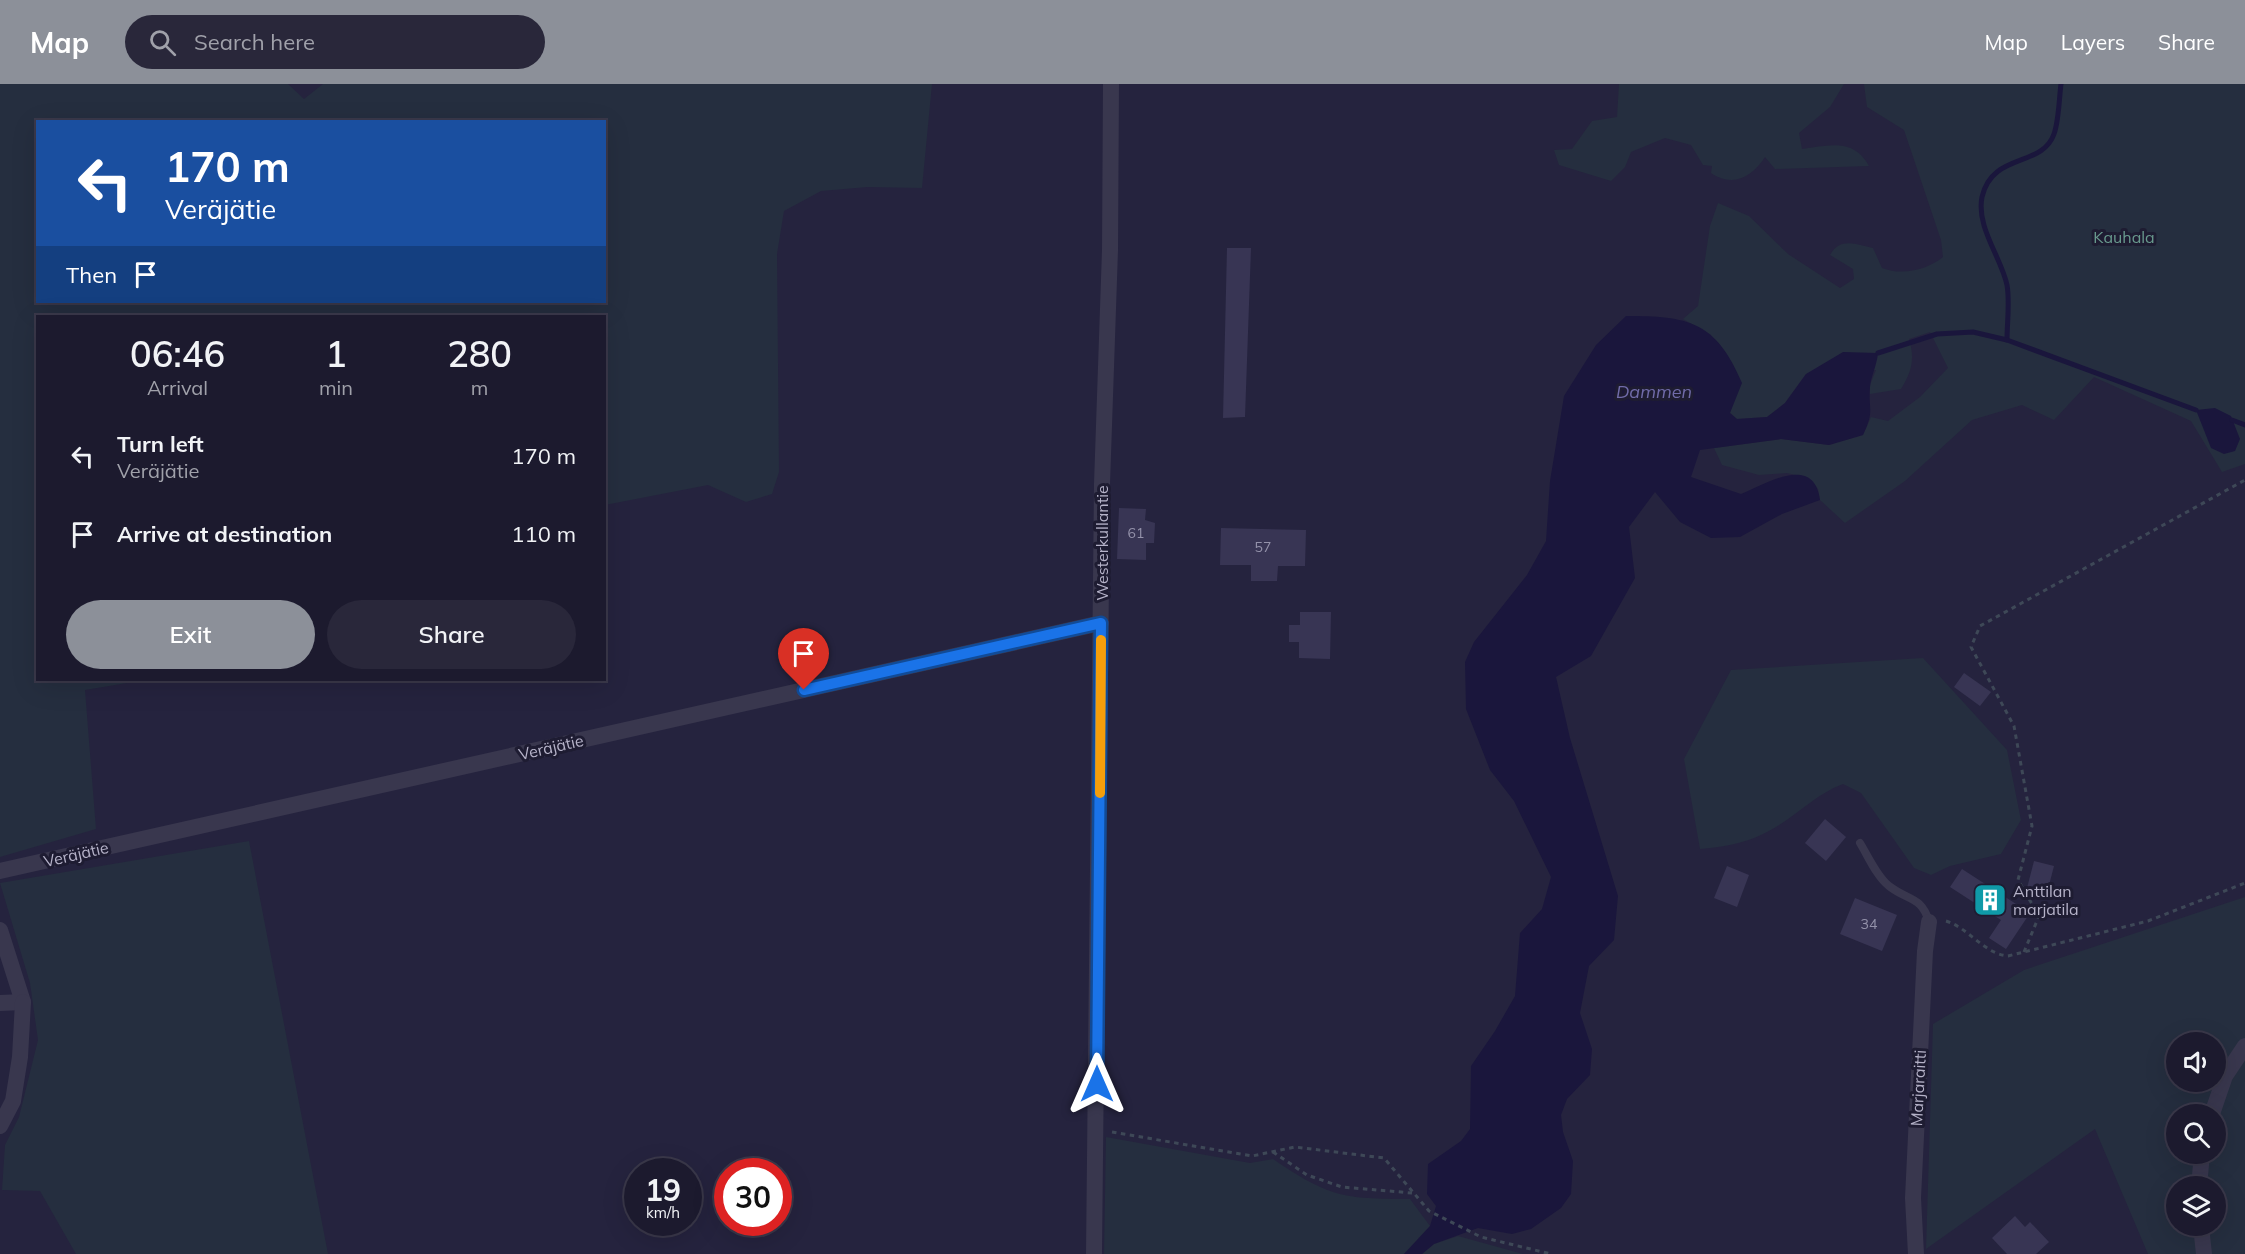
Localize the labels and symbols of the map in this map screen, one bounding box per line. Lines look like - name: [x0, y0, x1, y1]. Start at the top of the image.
- park label: Kauhala: [2093, 227, 2155, 247]
- water label: Dammen: [1616, 380, 1692, 403]
- street label: Westerkullantie: [1092, 485, 1112, 601]
- house number: 61: [1128, 524, 1144, 542]
- house number: 57: [1255, 538, 1271, 556]
- pin: [778, 628, 829, 690]
- street label: Veräjätie: [517, 730, 585, 764]
- street label: Veräjätie: [42, 837, 110, 871]
- place label: Anttilan marjatila: [2013, 881, 2079, 919]
- building icon: Anttilan marjatila: [1972, 882, 2008, 918]
- house number: 34: [1861, 915, 1878, 933]
- street label: Marjaraitti: [1906, 1049, 1930, 1127]
- position arrow: [1065, 1052, 1129, 1116]
- speed limit sign: 30: [714, 1158, 792, 1236]

